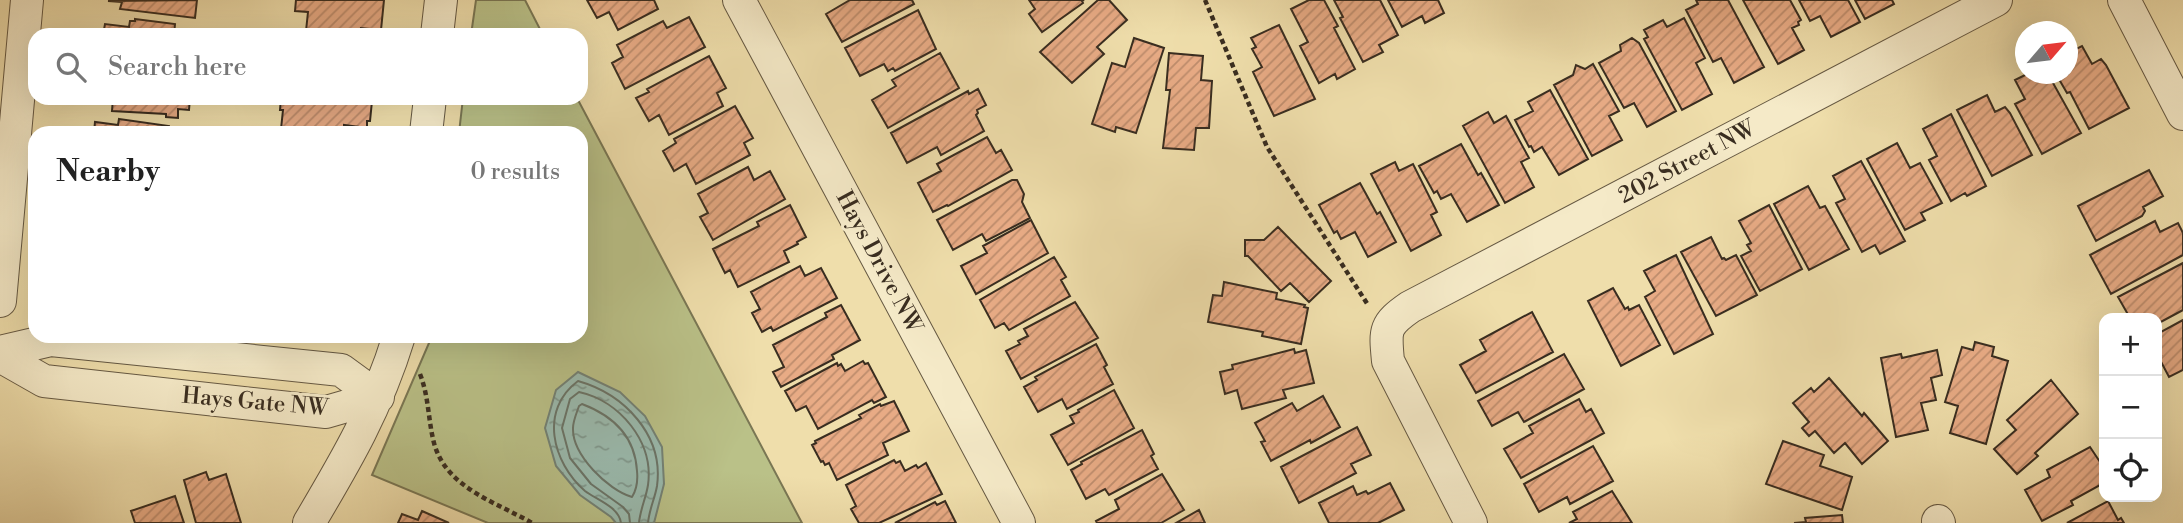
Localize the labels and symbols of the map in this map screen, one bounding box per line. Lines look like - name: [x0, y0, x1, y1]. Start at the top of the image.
- north arrow: [2015, 21, 2078, 84]
- street label: 202 Street NW: [1614, 114, 1761, 210]
- street label: Hays Drive NW: [830, 186, 929, 339]
- street label: Hays Gate NW: [181, 382, 330, 422]

